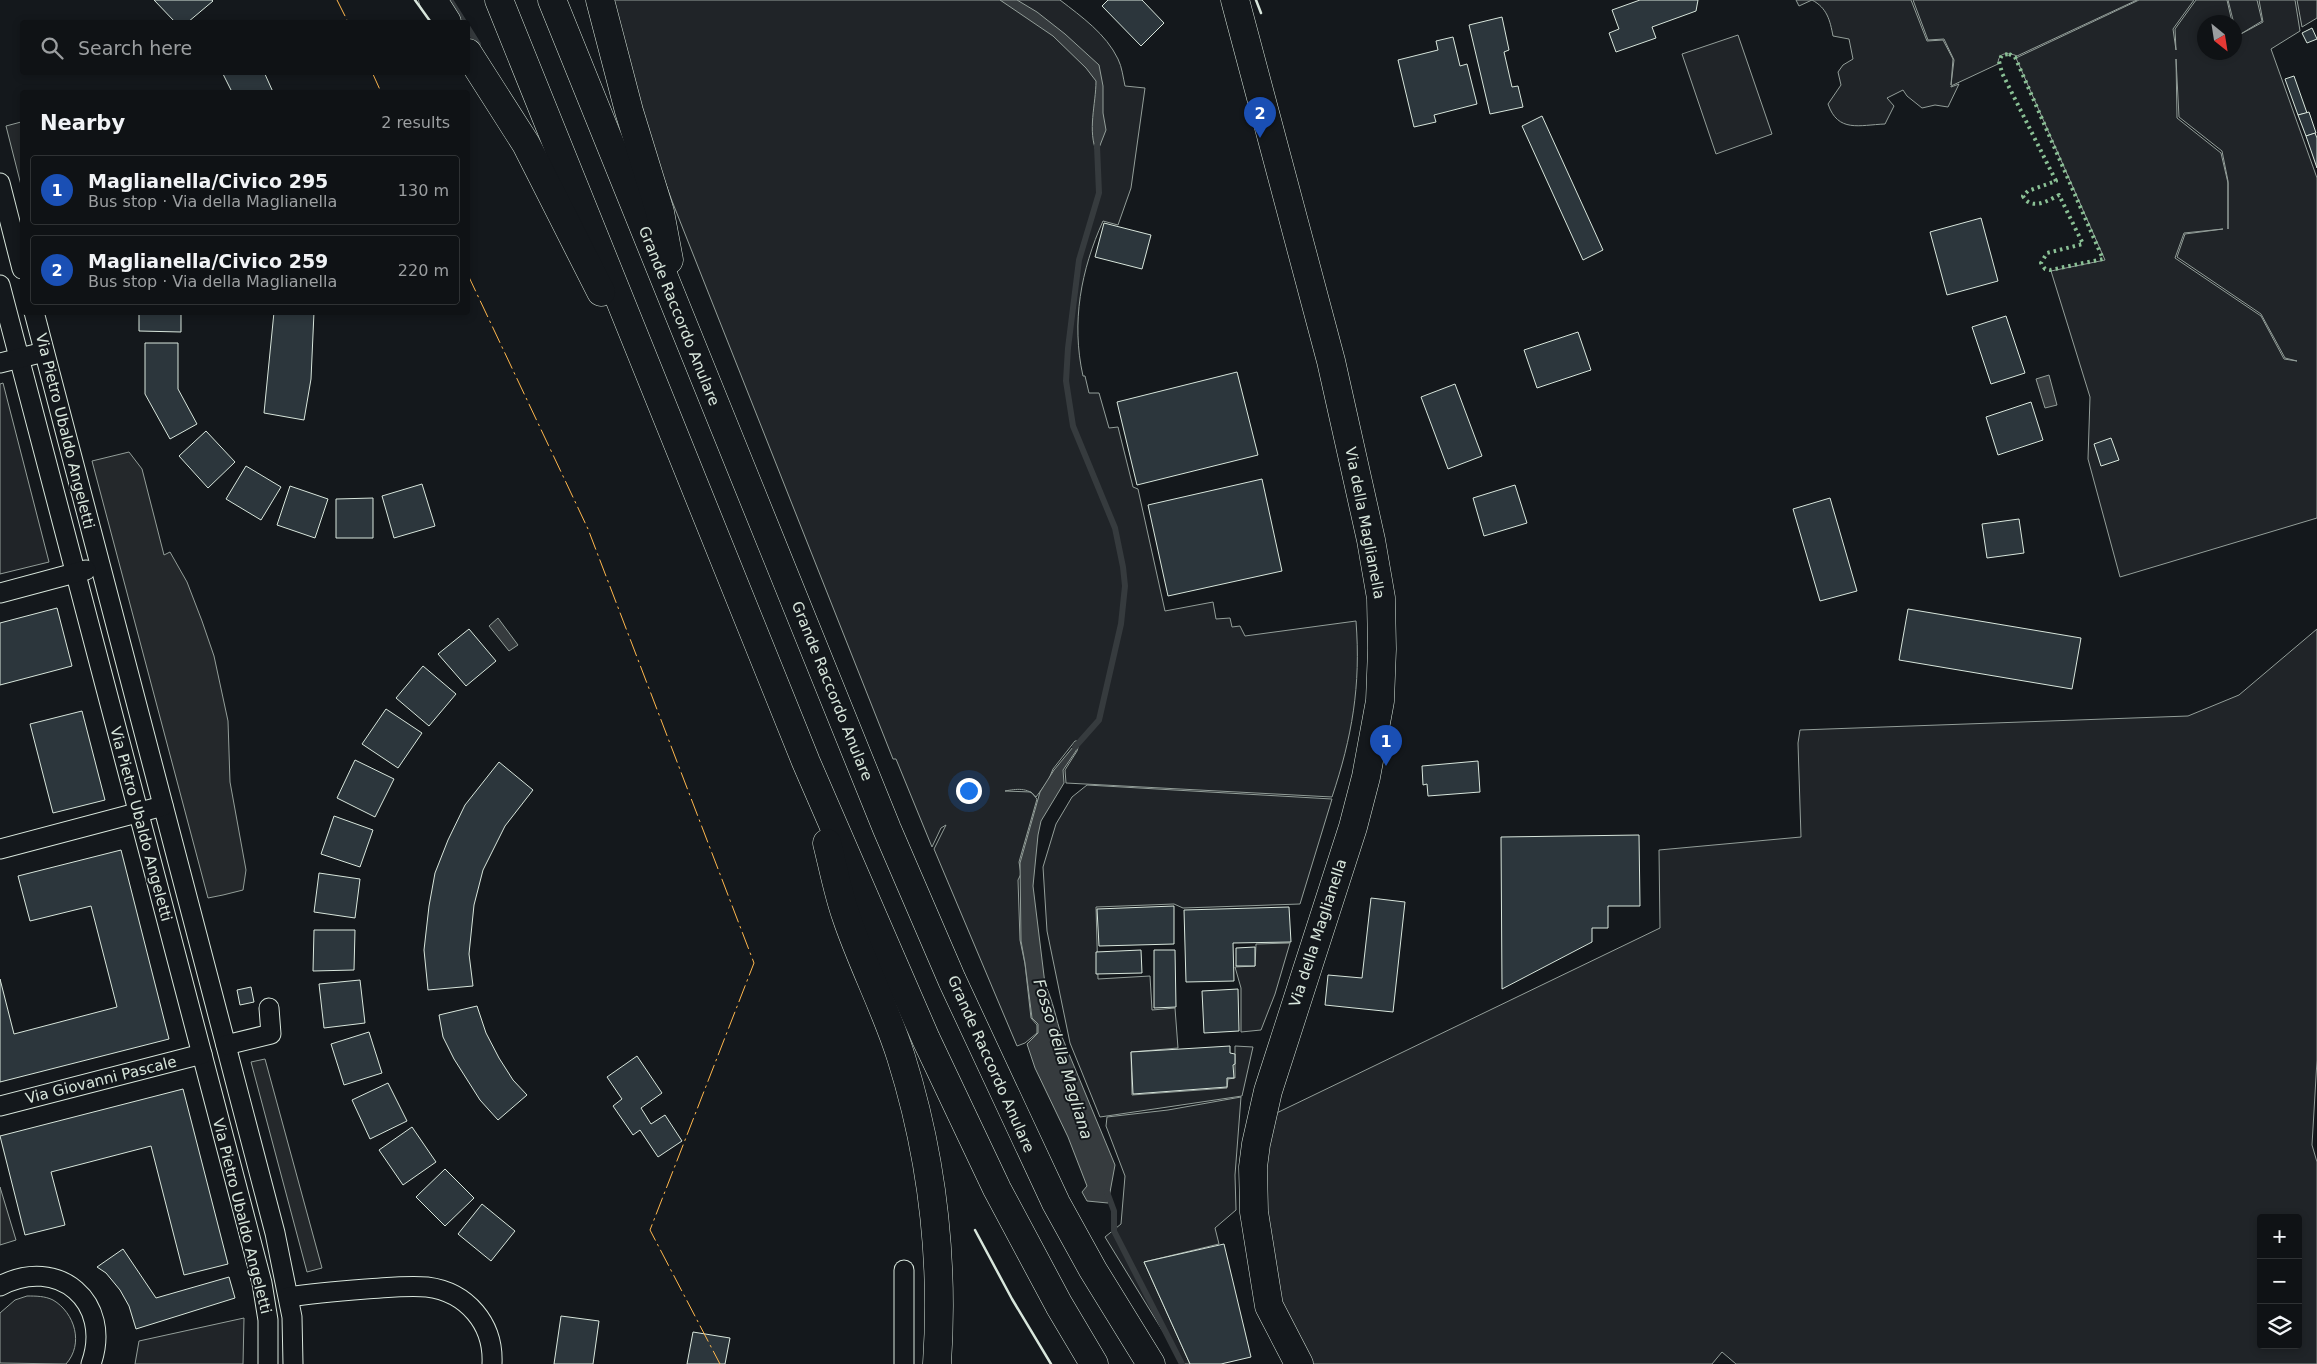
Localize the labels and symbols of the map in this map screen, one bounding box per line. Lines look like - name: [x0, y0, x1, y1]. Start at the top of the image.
- north arrow: [2197, 15, 2242, 60]
- pin: 2: [1244, 97, 1276, 138]
- street label: Grande Raccordo Anulare: [635, 224, 723, 408]
- street label: Via Pietro Ubaldo Angeletti: [32, 331, 98, 531]
- street label: Via della Maglianella: [1341, 445, 1389, 601]
- street label: Grande Raccordo Anulare: [788, 599, 876, 783]
- street label: Via Pietro Ubaldo Angeletti: [106, 725, 176, 923]
- pin: 1: [1370, 725, 1402, 766]
- your location: [956, 778, 982, 804]
- street label: Via della Maglianella: [1286, 857, 1350, 1009]
- street label: Grande Raccordo Anulare: [944, 973, 1038, 1155]
- water label: Fosso della Magliana: [1030, 976, 1096, 1142]
- street label: Via Giovanni Pascale: [23, 1052, 179, 1108]
- street label: Via Pietro Ubaldo Angeletti: [209, 1116, 275, 1316]

